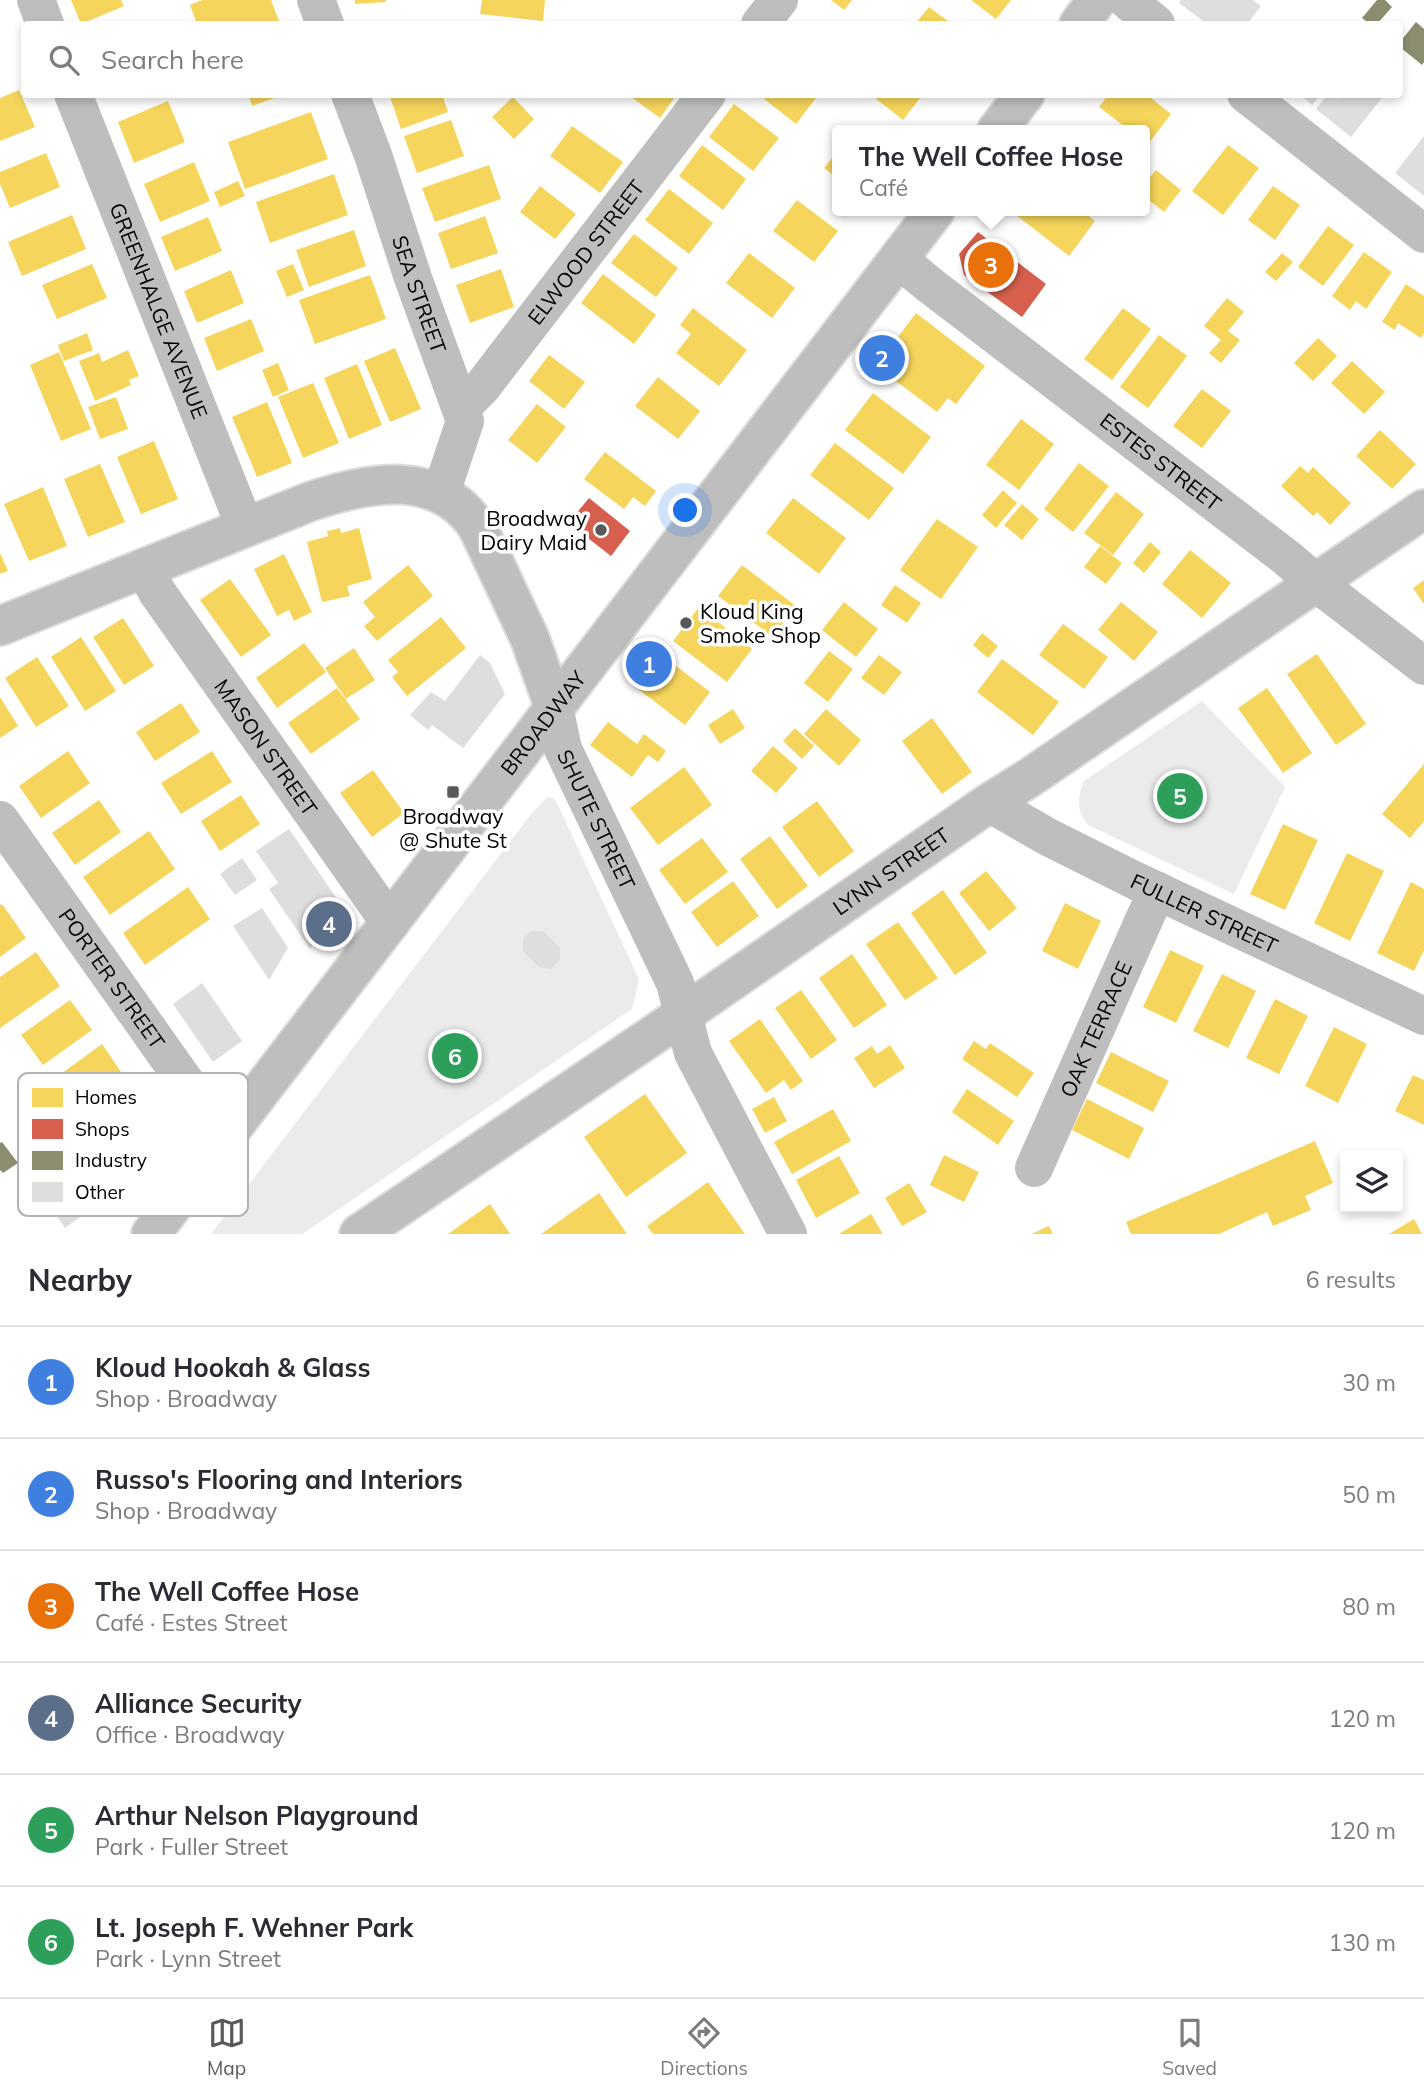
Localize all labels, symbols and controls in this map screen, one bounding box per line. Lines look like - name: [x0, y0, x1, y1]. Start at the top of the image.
- search box: [21, 21, 1403, 98]
- icon: search: [45, 41, 83, 79]
- text: Search here: [101, 43, 244, 76]
- popup: [832, 125, 1150, 216]
- text: The Well Coffee Hose: [859, 140, 1123, 173]
- text: Café: [859, 173, 908, 202]
- street label: ELWOOD STREET: [522, 174, 650, 329]
- street label: GREENHALGE AVENUE: [104, 199, 214, 422]
- street label: SEA STREET: [387, 232, 452, 357]
- pin: 3: [968, 239, 1014, 291]
- pin: 2: [859, 332, 905, 384]
- street label: ESTES STREET: [1095, 407, 1227, 516]
- your location: [668, 493, 702, 527]
- place label: Broadway Dairy Maid: [481, 505, 587, 555]
- marker: Broadway Dairy Maid: [593, 522, 609, 538]
- place label: Kloud King Smoke Shop: [700, 598, 821, 648]
- marker: Kloud King Smoke Shop: [678, 615, 694, 631]
- pin: 1: [626, 638, 672, 690]
- street label: BROADWAY: [495, 665, 591, 780]
- street label: MASON STREET: [209, 674, 323, 821]
- street label: SHUTE STREET: [552, 745, 641, 894]
- pin: 5: [1157, 770, 1203, 822]
- marker: Broadway @ Shute St: [445, 784, 461, 800]
- place label: Broadway @ Shute St: [399, 803, 507, 853]
- street label: LYNN STREET: [827, 821, 954, 920]
- street label: FULLER STREET: [1127, 867, 1282, 959]
- pin: 4: [306, 898, 352, 950]
- street label: PORTER STREET: [53, 903, 171, 1054]
- street label: OAK TERRACE: [1054, 957, 1137, 1101]
- pin: 6: [432, 1030, 478, 1082]
- legend: [18, 1073, 248, 1216]
- text: Homes: [75, 1085, 137, 1109]
- text: Shops: [75, 1117, 130, 1141]
- text: Industry: [75, 1148, 147, 1172]
- map controls: [1340, 1150, 1403, 1213]
- button: layers: [1340, 1150, 1403, 1213]
- text: Other: [75, 1180, 125, 1204]
- text: Nearby: [28, 1261, 132, 1299]
- text: 6 results: [1306, 1265, 1396, 1294]
- text: Kloud Hookah & Glass: [95, 1351, 371, 1384]
- text: 1: [44, 1368, 58, 1397]
- text: 30 m: [1342, 1368, 1396, 1397]
- text: Shop · Broadway: [95, 1384, 277, 1413]
- text: Russo's Flooring and Interiors: [95, 1463, 463, 1496]
- text: 2: [44, 1480, 58, 1509]
- text: 50 m: [1342, 1480, 1396, 1509]
- text: Shop · Broadway: [95, 1496, 277, 1525]
- text: The Well Coffee Hose: [95, 1575, 359, 1608]
- text: 3: [44, 1592, 58, 1621]
- text: 80 m: [1342, 1592, 1396, 1621]
- text: Café · Estes Street: [95, 1608, 288, 1637]
- text: Alliance Security: [95, 1687, 302, 1720]
- text: 4: [44, 1704, 58, 1733]
- text: 120 m: [1328, 1704, 1396, 1733]
- text: Office · Broadway: [95, 1720, 285, 1749]
- text: Arthur Nelson Playground: [95, 1799, 419, 1832]
- text: 5: [44, 1816, 58, 1845]
- text: 120 m: [1328, 1816, 1396, 1845]
- text: Park · Fuller Street: [95, 1832, 288, 1861]
- text: Lt. Joseph F. Wehner Park: [95, 1911, 413, 1944]
- text: 6: [44, 1928, 58, 1957]
- text: 130 m: [1328, 1928, 1396, 1957]
- text: Park · Lynn Street: [95, 1944, 281, 1973]
- tab: Map: [207, 2014, 246, 2080]
- tab: Directions: [660, 2014, 748, 2080]
- tab: Saved: [1162, 2014, 1217, 2080]

